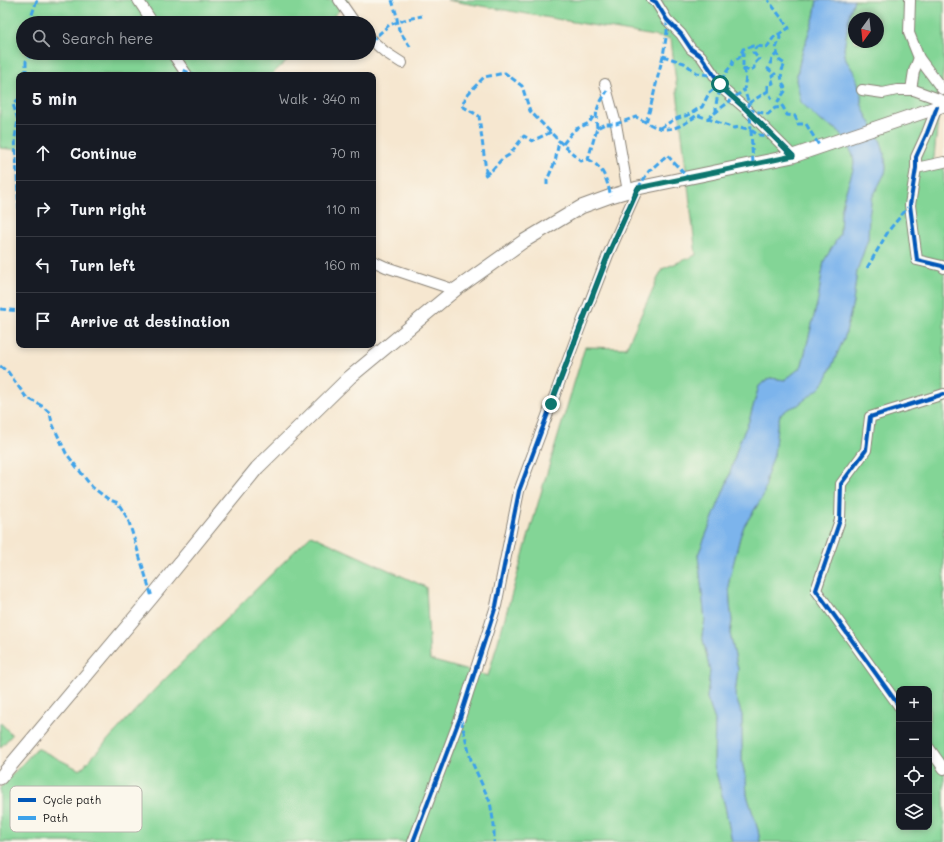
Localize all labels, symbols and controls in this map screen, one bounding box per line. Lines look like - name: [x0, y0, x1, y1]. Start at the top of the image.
- north arrow: [848, 12, 884, 48]
- search box: [16, 16, 376, 60]
- icon: search: [30, 27, 52, 49]
- text: Search here: [62, 28, 153, 48]
- route start: [711, 75, 729, 93]
- text: 5 min: [32, 87, 77, 109]
- text: Walk · 340 m: [279, 90, 360, 107]
- icon: ahead: [32, 142, 54, 164]
- text: Continue: [70, 143, 137, 163]
- text: 70 m: [330, 144, 360, 161]
- icon: right: [32, 198, 54, 220]
- text: Turn right: [70, 199, 147, 219]
- text: 110 m: [326, 200, 360, 217]
- icon: left: [32, 254, 54, 276]
- text: Turn left: [70, 255, 135, 275]
- text: 160 m: [324, 256, 360, 273]
- icon: arrive: [32, 310, 54, 332]
- text: Arrive at destination: [70, 311, 230, 331]
- route end: [542, 395, 560, 413]
- map controls: [896, 686, 932, 830]
- button: +: [896, 686, 932, 722]
- button: −: [896, 722, 932, 758]
- button: locate: [896, 758, 932, 794]
- legend: [10, 786, 142, 832]
- text: Cycle path: [43, 792, 101, 807]
- button: layers: [896, 794, 932, 830]
- text: Path: [43, 810, 68, 825]

